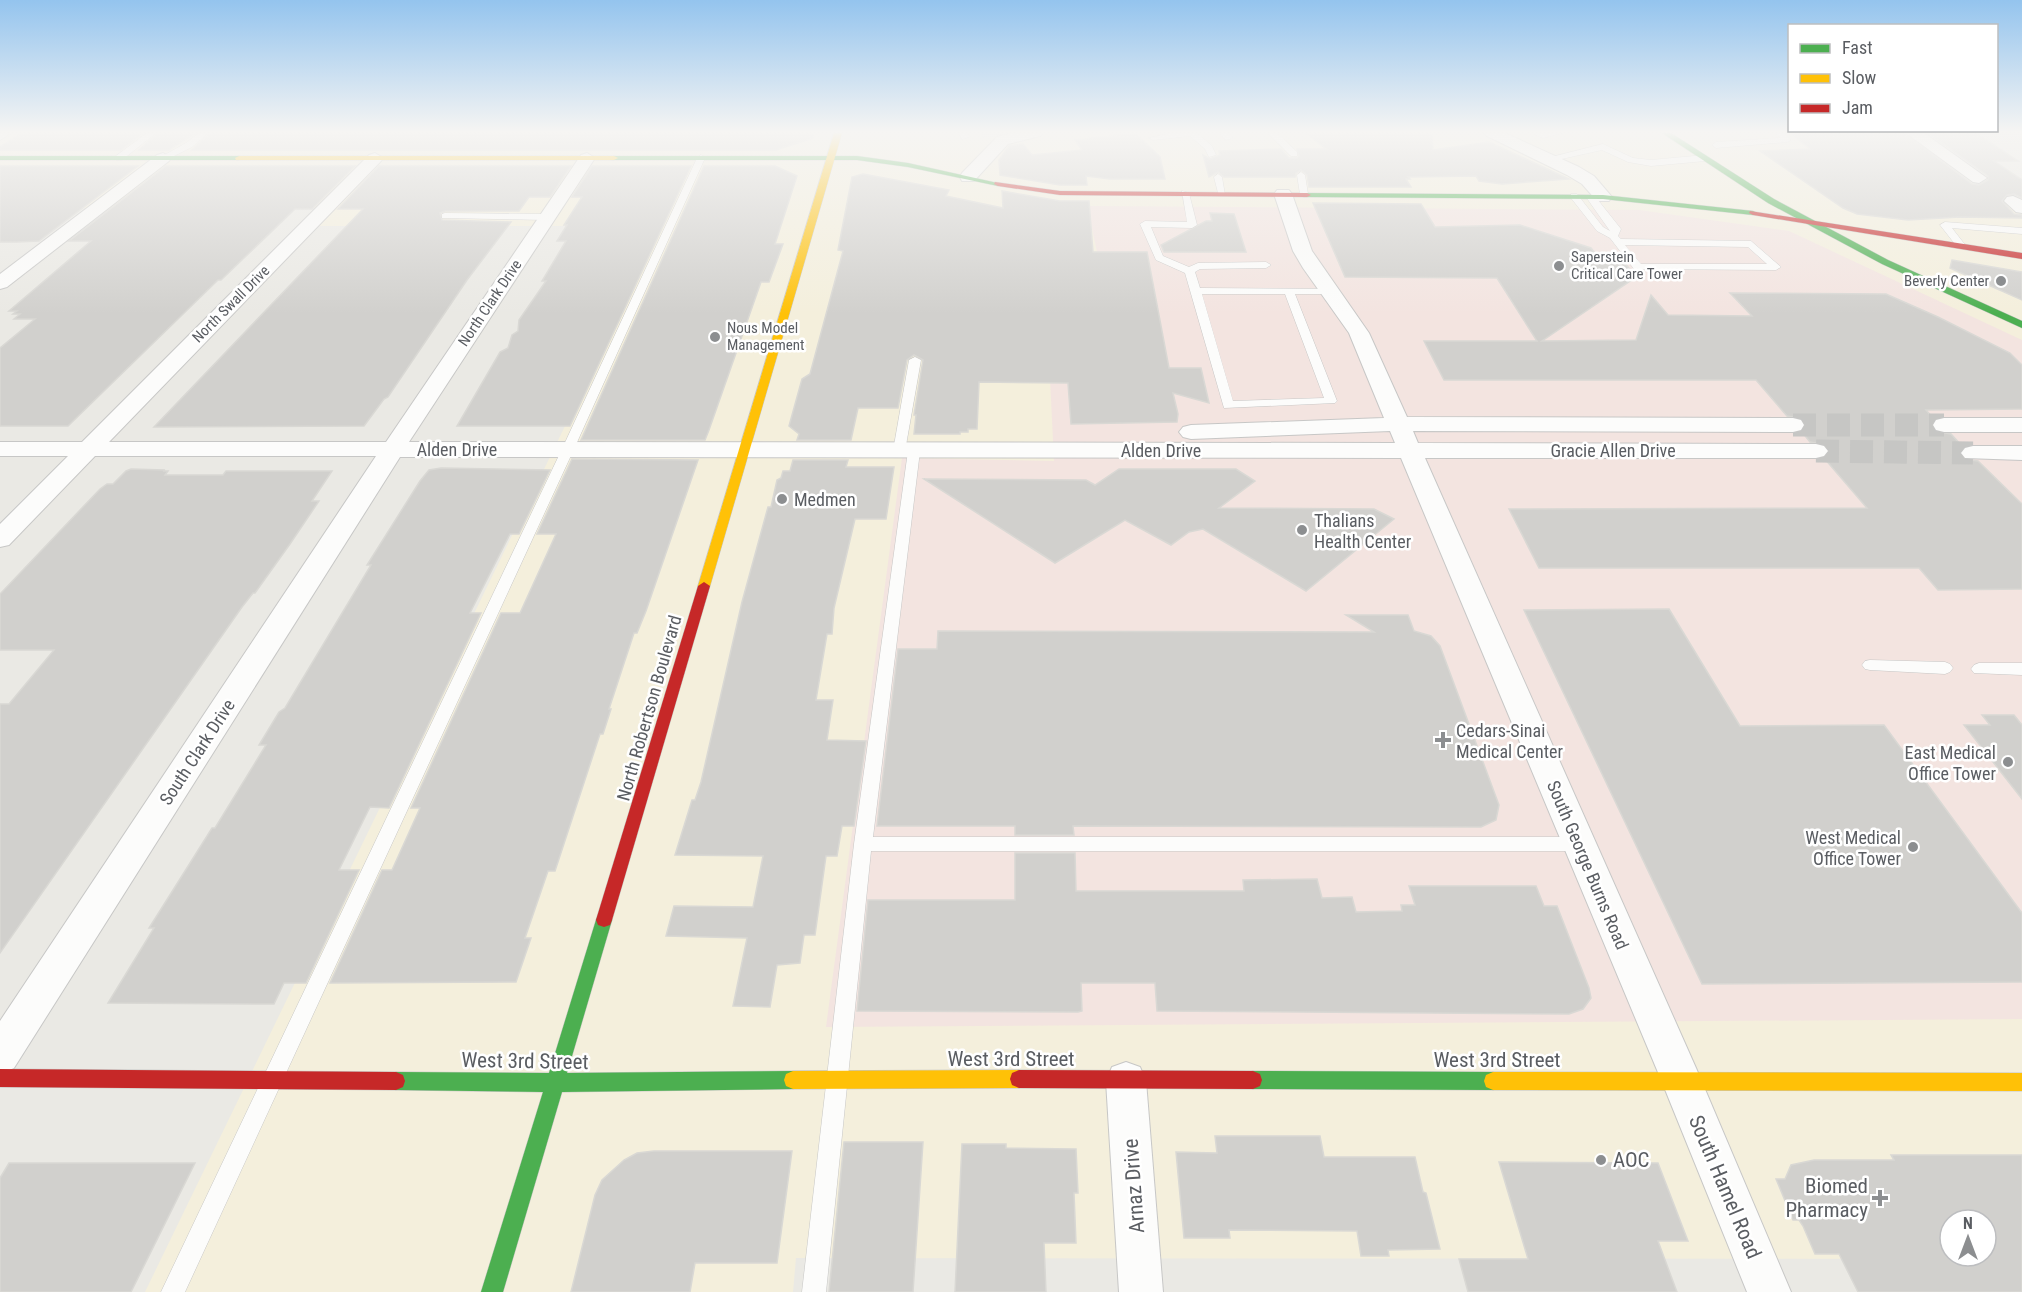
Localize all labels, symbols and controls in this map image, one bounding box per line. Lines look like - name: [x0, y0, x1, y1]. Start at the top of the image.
- legend: [1788, 24, 1998, 132]
- text: Fast: [1842, 37, 1873, 58]
- text: Slow: [1842, 67, 1877, 88]
- text: Jam: [1842, 97, 1873, 118]
- place label: Saperstein Critical Care Tower: [1571, 248, 1683, 283]
- street label: North Clark Drive: [454, 256, 526, 350]
- marker: Saperstein Critical Care Tower: [1552, 259, 1566, 273]
- street label: North Swall Drive: [189, 262, 273, 346]
- place label: Beverly Center: [1904, 272, 1989, 290]
- marker: Beverly Center: [1994, 274, 2008, 288]
- place label: Nous Model Management: [727, 319, 804, 354]
- marker: Nous Model Management: [708, 330, 722, 344]
- street label: Alden Drive: [417, 439, 497, 460]
- street label: Alden Drive: [1121, 440, 1201, 461]
- street label: Gracie Allen Drive: [1550, 440, 1676, 461]
- place label: Medmen: [794, 489, 856, 510]
- marker: Medmen: [775, 492, 789, 506]
- place label: Thalians Health Center: [1314, 510, 1412, 552]
- marker: Thalians Health Center: [1295, 523, 1309, 537]
- street label: North Robertson Boulevard: [612, 613, 686, 803]
- street label: South Clark Drive: [155, 695, 239, 809]
- place label: Cedars-Sinai Medical Center: [1456, 720, 1563, 762]
- marker: Cedars-Sinai Medical Center: [1434, 731, 1452, 749]
- place label: East Medical Office Tower: [1905, 742, 1997, 784]
- marker: East Medical Office Tower: [2001, 755, 2015, 769]
- street label: South George Burns Road: [1543, 777, 1633, 953]
- place label: West Medical Office Tower: [1805, 827, 1902, 869]
- marker: West Medical Office Tower: [1906, 840, 1920, 854]
- street label: West 3rd Street: [947, 1047, 1075, 1071]
- street label: West 3rd Street: [461, 1048, 589, 1074]
- street label: West 3rd Street: [1433, 1048, 1561, 1072]
- street label: South Hamel Road: [1684, 1112, 1766, 1262]
- street label: Arnaz Drive: [1119, 1138, 1149, 1234]
- place label: AOC: [1613, 1148, 1650, 1172]
- marker: AOC: [1594, 1153, 1608, 1167]
- place label: Biomed Pharmacy: [1785, 1174, 1868, 1222]
- marker: Biomed Pharmacy: [1873, 1191, 1887, 1205]
- north arrow: [1938, 1208, 1998, 1268]
- text: N: [1963, 1214, 1973, 1233]

